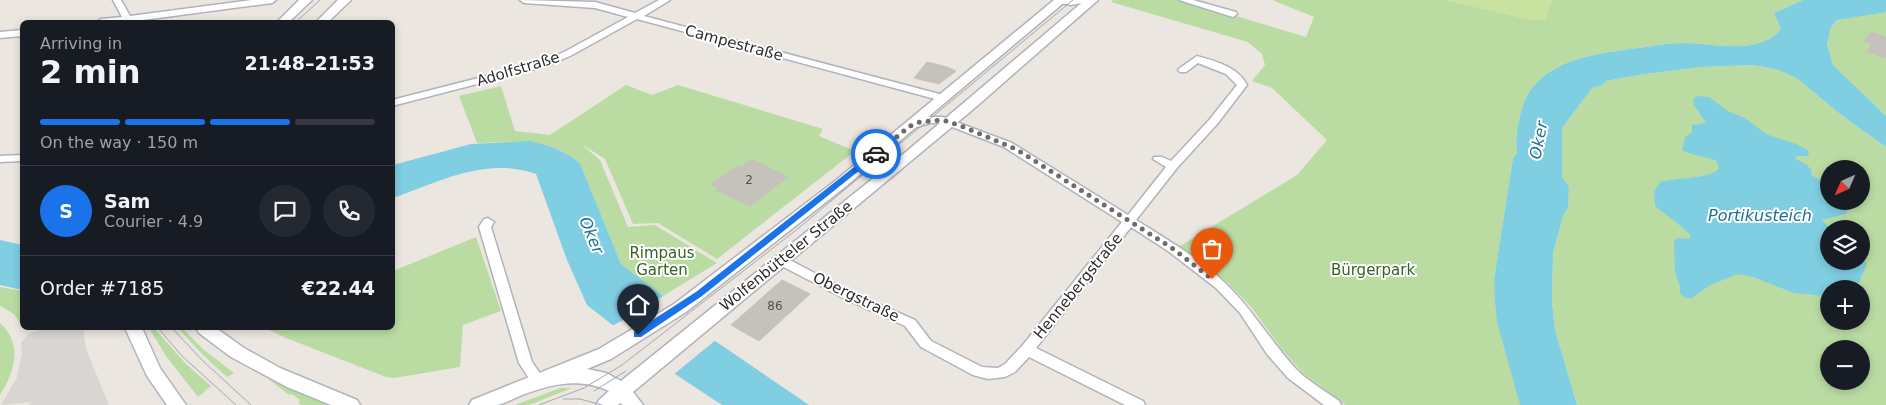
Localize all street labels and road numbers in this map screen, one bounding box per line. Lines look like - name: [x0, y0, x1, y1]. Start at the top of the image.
- street label: Campestraße: [683, 21, 785, 65]
- street label: Adolfstraße: [474, 48, 562, 90]
- street label: Wolfenbütteler Straße: [716, 197, 856, 315]
- street label: Hennebergstraße: [1030, 230, 1126, 342]
- street label: Obergstraße: [810, 268, 902, 326]

